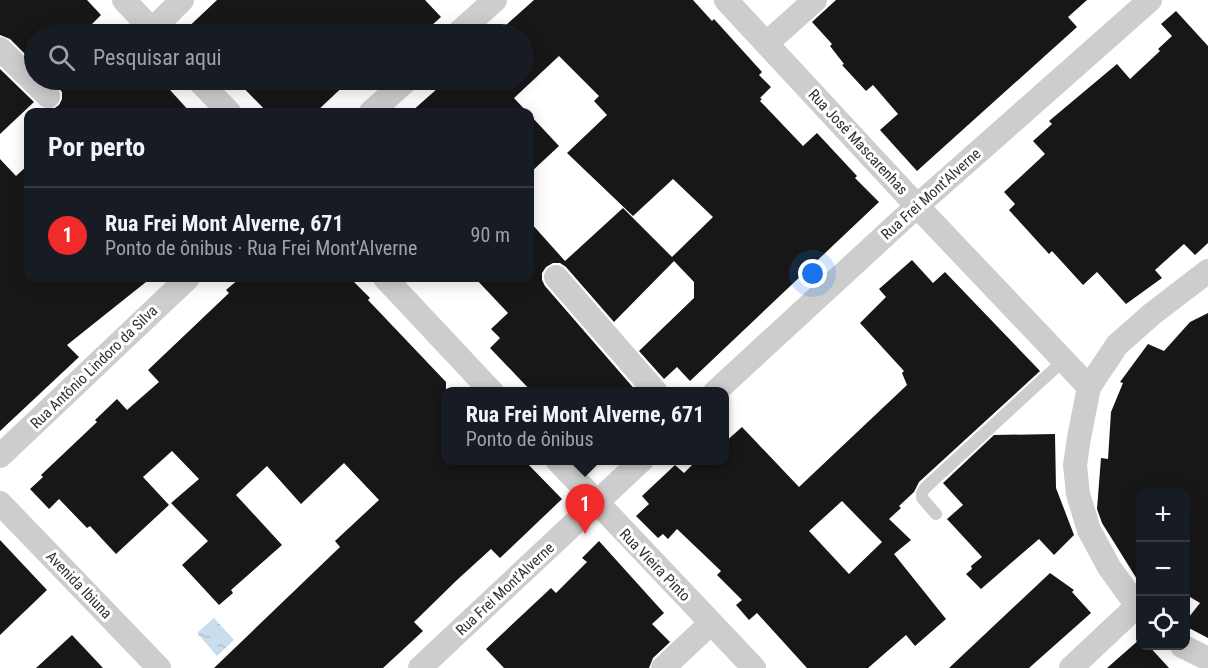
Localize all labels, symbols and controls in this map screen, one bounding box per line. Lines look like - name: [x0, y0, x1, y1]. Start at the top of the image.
- search box: [24, 24, 534, 90]
- icon: search: [45, 41, 78, 74]
- text: Pesquisar aqui: [93, 45, 222, 70]
- street label: Rua José Mascarenhas: [805, 86, 912, 198]
- text: Por perto: [48, 132, 145, 162]
- street label: Rua Frei Mont'Alverne: [877, 145, 985, 243]
- text: Rua Frei Mont Alverne, 671: [105, 211, 344, 236]
- text: 1: [62, 223, 73, 247]
- text: 90 m: [471, 223, 510, 247]
- text: Ponto de ônibus · Rua Frei Mont'Alverne: [105, 236, 417, 260]
- your location: [798, 259, 827, 288]
- street label: Rua Antônio Lindoro da Silva: [27, 302, 161, 432]
- popup: [441, 387, 729, 465]
- text: Rua Frei Mont Alverne, 671: [466, 402, 704, 427]
- text: Ponto de ônibus: [466, 427, 594, 451]
- pin: 1: [566, 484, 604, 534]
- map controls: [1136, 488, 1190, 650]
- button: +: [1136, 488, 1190, 542]
- street label: Rua Vieira Pinto: [616, 525, 694, 605]
- street label: Rua Frei Mont'Alverne: [452, 539, 558, 639]
- button: −: [1136, 542, 1190, 596]
- street label: Avenida Ibiuna: [42, 548, 116, 622]
- button: locate: [1136, 596, 1190, 650]

